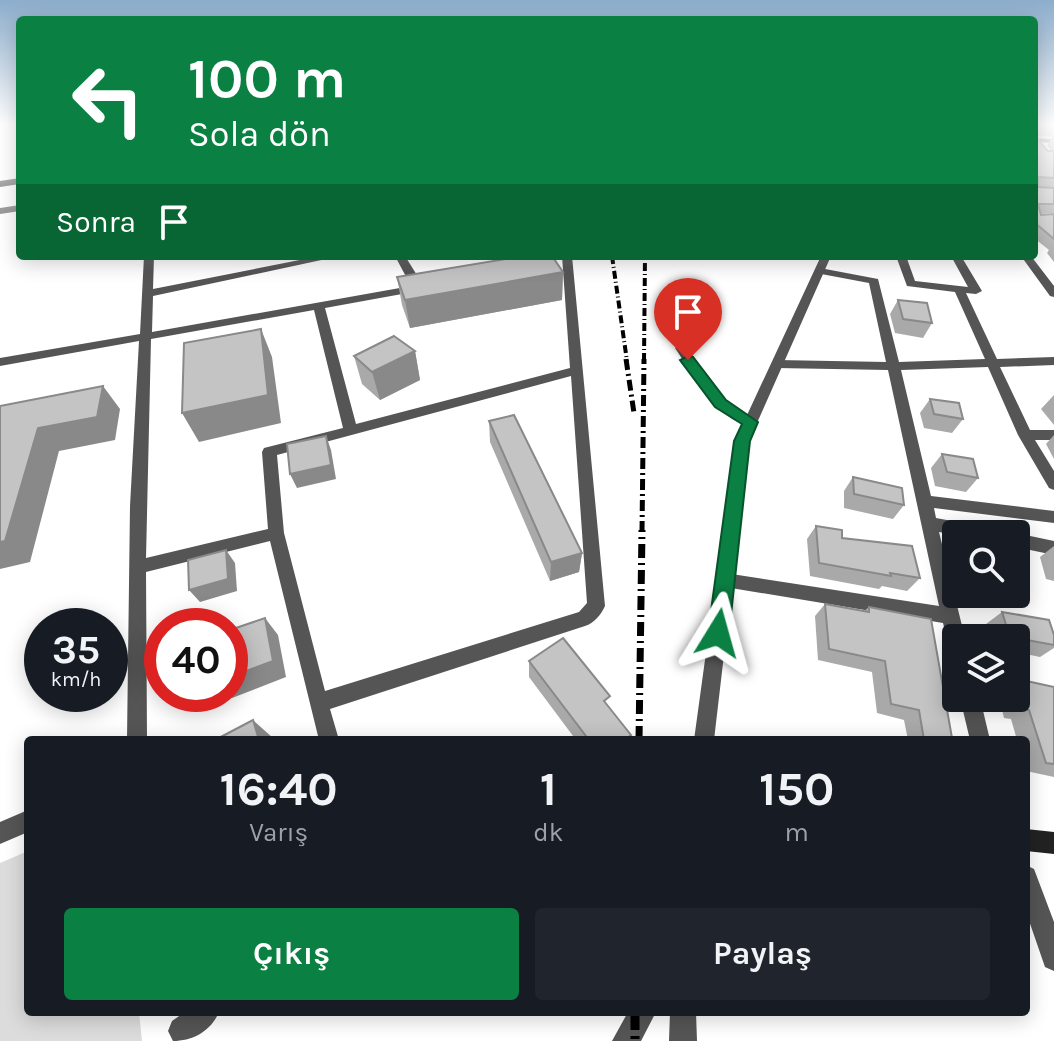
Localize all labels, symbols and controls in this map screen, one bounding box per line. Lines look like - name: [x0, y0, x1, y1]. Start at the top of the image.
- text: 100 m: [188, 46, 346, 111]
- icon: left: [56, 48, 160, 152]
- text: Sola dön: [188, 113, 331, 155]
- icon: arrive: [152, 200, 196, 244]
- text: Sonra: [56, 204, 136, 240]
- pin: [654, 278, 722, 360]
- icon: arrive: [666, 290, 710, 334]
- map controls: [942, 520, 1030, 712]
- button: search: [942, 520, 1030, 608]
- position arrow: [676, 591, 760, 675]
- speed limit sign: 40: [144, 608, 248, 712]
- button: layers: [942, 624, 1030, 712]
- text: 35: [52, 626, 100, 673]
- text: km/h: [51, 668, 101, 691]
- text: 16:40: [220, 761, 338, 817]
- text: 1: [540, 761, 557, 817]
- text: 150: [759, 761, 834, 817]
- text: Varış: [249, 817, 308, 848]
- text: dk: [533, 817, 563, 848]
- text: m: [785, 817, 809, 848]
- button: Çıkış: [64, 908, 519, 1000]
- button: Paylaş: [535, 908, 990, 1000]

